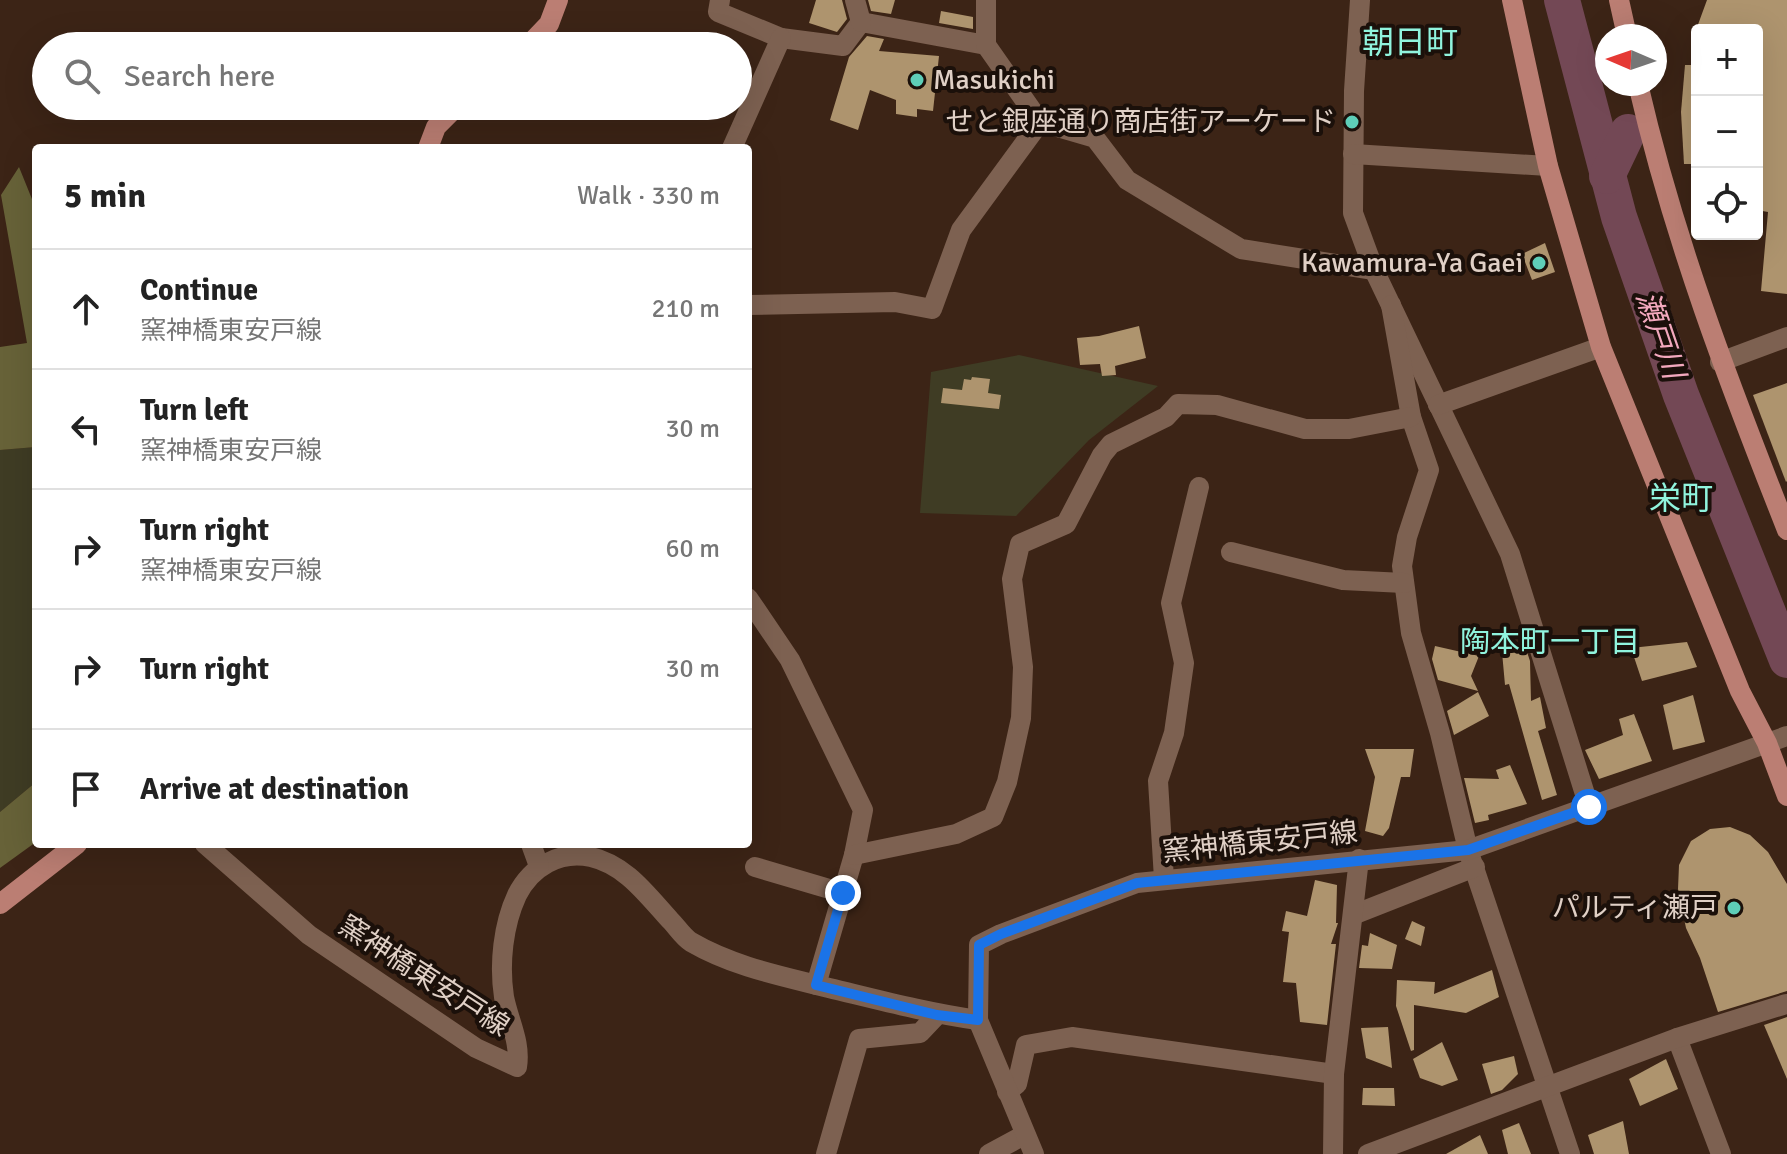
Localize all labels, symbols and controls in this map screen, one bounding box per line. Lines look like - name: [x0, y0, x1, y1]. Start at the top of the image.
- district label: 朝日町: [1362, 23, 1458, 62]
- north arrow: [1595, 24, 1667, 96]
- map controls: [1691, 24, 1763, 240]
- button: +: [1691, 24, 1763, 96]
- search box: [32, 32, 752, 120]
- icon: search: [60, 54, 104, 98]
- text: Search here: [124, 58, 275, 95]
- place label: Masukichi: [933, 63, 1055, 97]
- marker: Masukichi: [908, 71, 926, 89]
- button: −: [1691, 96, 1763, 168]
- place label: せと銀座通り商店街アーケード: [946, 105, 1336, 139]
- marker: せと銀座通り商店街アーケード: [1343, 113, 1361, 131]
- button: locate: [1691, 168, 1763, 240]
- text: 5 min: [64, 175, 146, 217]
- text: Walk · 330 m: [577, 180, 720, 212]
- place label: Kawamura-Ya Gaei: [1301, 246, 1523, 280]
- marker: Kawamura-Ya Gaei: [1530, 254, 1548, 272]
- text: Continue: [140, 272, 258, 309]
- water label: 瀬戸川: [1628, 286, 1693, 386]
- icon: ahead: [64, 287, 108, 331]
- text: 210 m: [651, 293, 720, 325]
- text: 窯神橋東安戸線: [140, 315, 322, 347]
- text: Turn left: [140, 392, 249, 429]
- icon: left: [64, 407, 108, 451]
- text: 30 m: [665, 413, 720, 445]
- text: 窯神橋東安戸線: [140, 435, 322, 467]
- district label: 栄町: [1649, 479, 1713, 518]
- text: Turn right: [140, 512, 269, 549]
- icon: right: [64, 527, 108, 571]
- text: 60 m: [665, 533, 720, 565]
- text: 窯神橋東安戸線: [140, 555, 322, 587]
- district label: 陶本町一丁目: [1460, 624, 1640, 661]
- icon: right: [64, 647, 108, 691]
- text: Turn right: [140, 651, 269, 688]
- text: 30 m: [665, 653, 720, 685]
- icon: arrive: [64, 767, 108, 811]
- text: Arrive at destination: [140, 771, 409, 808]
- route start: [1571, 789, 1607, 825]
- street label: 窯神橋東安戸線: [1161, 815, 1359, 869]
- route end: [825, 875, 861, 911]
- place label: パルティ瀬戸: [1552, 891, 1718, 925]
- marker: パルティ瀬戸: [1725, 899, 1743, 917]
- street label: 窯神橋東安戸線: [333, 908, 515, 1044]

